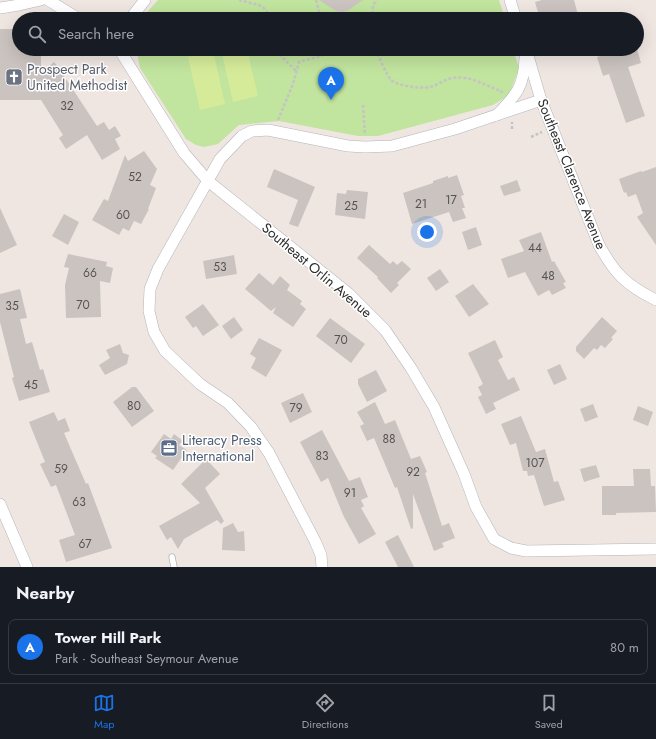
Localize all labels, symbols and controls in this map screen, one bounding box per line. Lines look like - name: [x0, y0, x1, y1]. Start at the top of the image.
- search box: [12, 12, 644, 56]
- icon: search: [26, 23, 48, 45]
- text: Search here: [58, 23, 134, 45]
- place label: Prospect Park United Methodist: [27, 59, 128, 95]
- church icon: Prospect Park United Methodist: [4, 67, 24, 87]
- pin: A: [318, 67, 344, 100]
- street label: Southeast Clarence Avenue: [533, 96, 611, 252]
- house number: 32: [60, 97, 74, 115]
- house number: 52: [128, 168, 142, 186]
- house number: 17: [445, 191, 458, 209]
- house number: 21: [415, 195, 427, 213]
- house number: 25: [344, 197, 358, 215]
- house number: 60: [116, 206, 130, 224]
- street label: Southeast Orlin Avenue: [258, 218, 376, 322]
- your location: [417, 222, 437, 242]
- house number: 44: [528, 239, 542, 257]
- house number: 53: [213, 258, 227, 276]
- house number: 66: [83, 264, 97, 282]
- house number: 48: [541, 267, 555, 285]
- house number: 70: [76, 296, 90, 314]
- house number: 35: [5, 297, 19, 315]
- house number: 70: [334, 331, 348, 349]
- house number: 45: [24, 376, 38, 394]
- house number: 80: [127, 397, 141, 415]
- house number: 79: [289, 399, 303, 417]
- place label: Literacy Press International: [182, 430, 262, 466]
- house number: 88: [382, 430, 396, 448]
- office icon: Literacy Press International: [159, 438, 179, 458]
- house number: 83: [315, 447, 329, 465]
- house number: 107: [526, 454, 545, 472]
- house number: 59: [54, 460, 68, 478]
- house number: 92: [406, 463, 420, 481]
- house number: 91: [344, 484, 356, 502]
- house number: 63: [72, 493, 86, 511]
- house number: 67: [78, 535, 92, 553]
- text: Nearby: [16, 581, 74, 605]
- text: Tower Hill Park: [55, 627, 161, 649]
- text: A: [25, 638, 35, 657]
- text: 80 m: [610, 638, 639, 657]
- text: Park · Southeast Seymour Avenue: [55, 649, 238, 668]
- tab: Map: [93, 692, 115, 732]
- tab: Directions: [302, 692, 348, 732]
- tab: Saved: [535, 692, 563, 732]

